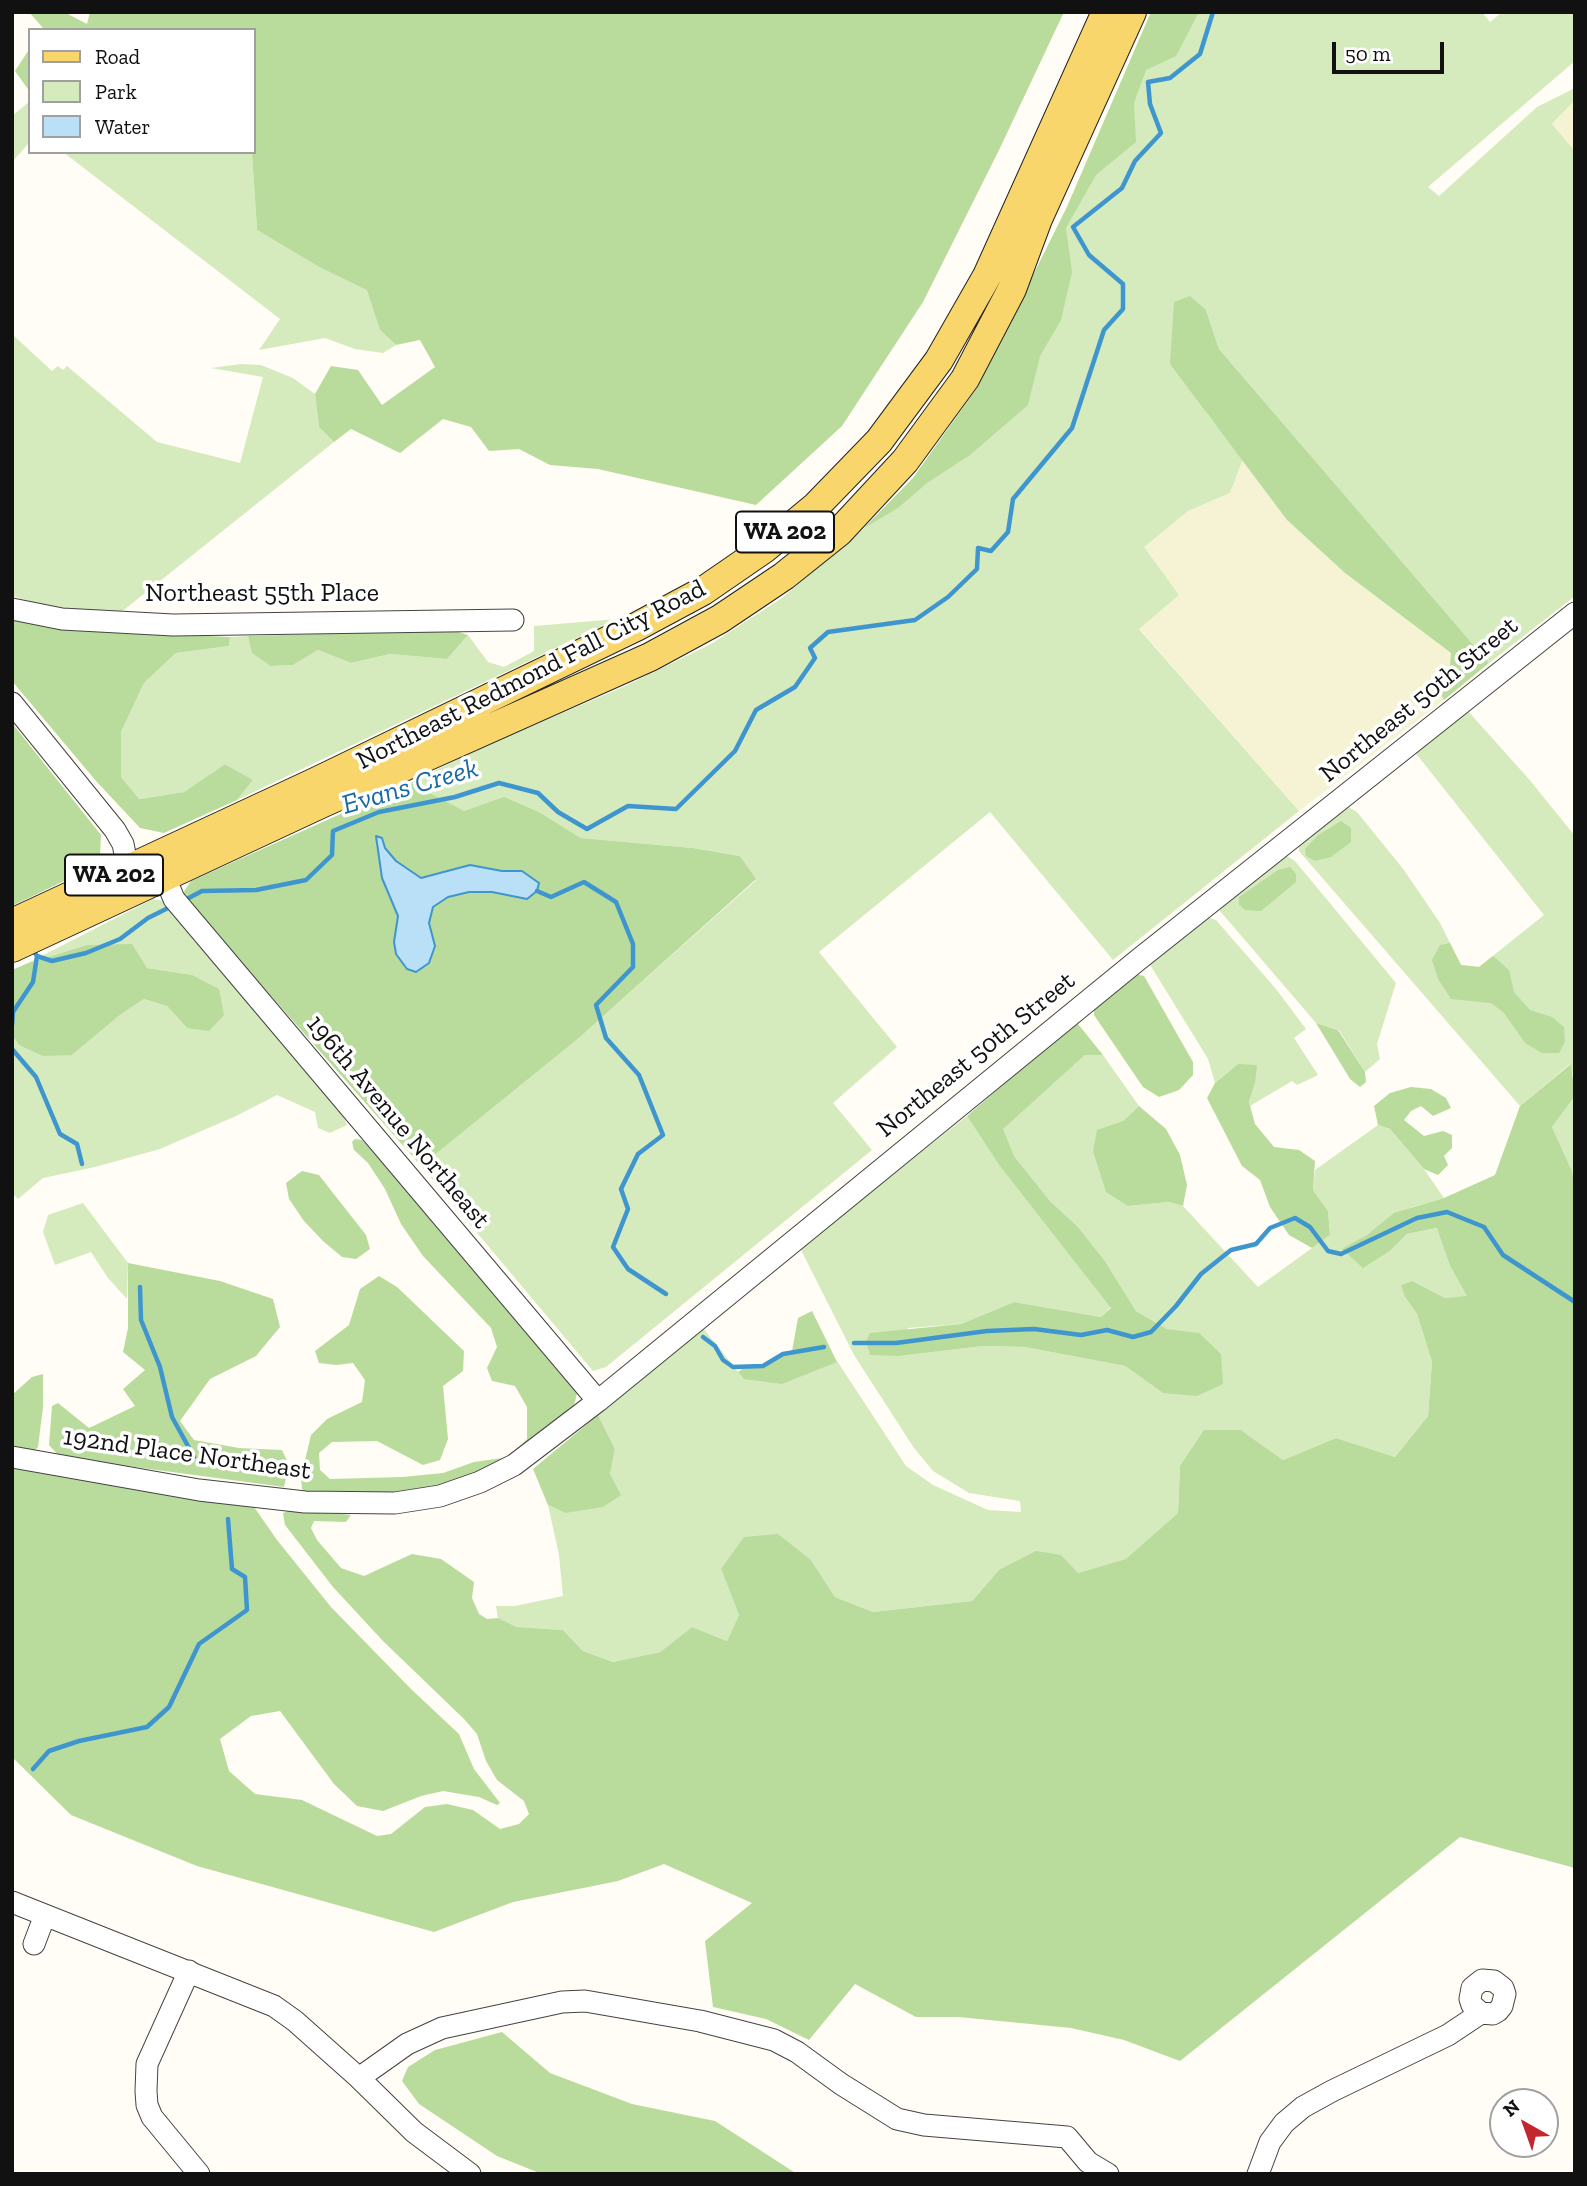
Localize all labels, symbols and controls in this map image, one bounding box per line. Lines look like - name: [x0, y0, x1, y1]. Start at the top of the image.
- legend: [28, 28, 256, 154]
- scale bar: [1335, 28, 1447, 72]
- text: 50 m: [1345, 41, 1391, 66]
- text: Road: [95, 44, 140, 69]
- text: Park: [95, 79, 137, 104]
- text: Water: [95, 114, 150, 139]
- road number: WA 202: [736, 512, 834, 552]
- street label: Northeast Redmond Fall City Road: [351, 573, 711, 777]
- street label: Northeast 55th Place: [145, 578, 379, 610]
- street label: Northeast 50th Street: [1314, 611, 1524, 789]
- water label: Evans Creek: [338, 752, 482, 822]
- road number: WA 202: [65, 854, 163, 896]
- street label: Northeast 50th Street: [871, 966, 1081, 1144]
- street label: 196th Avenue Northeast: [300, 1009, 496, 1235]
- street label: 192nd Place Northeast: [61, 1421, 313, 1487]
- north arrow: [1489, 2088, 1559, 2158]
- text: N: [1499, 2095, 1524, 2122]

